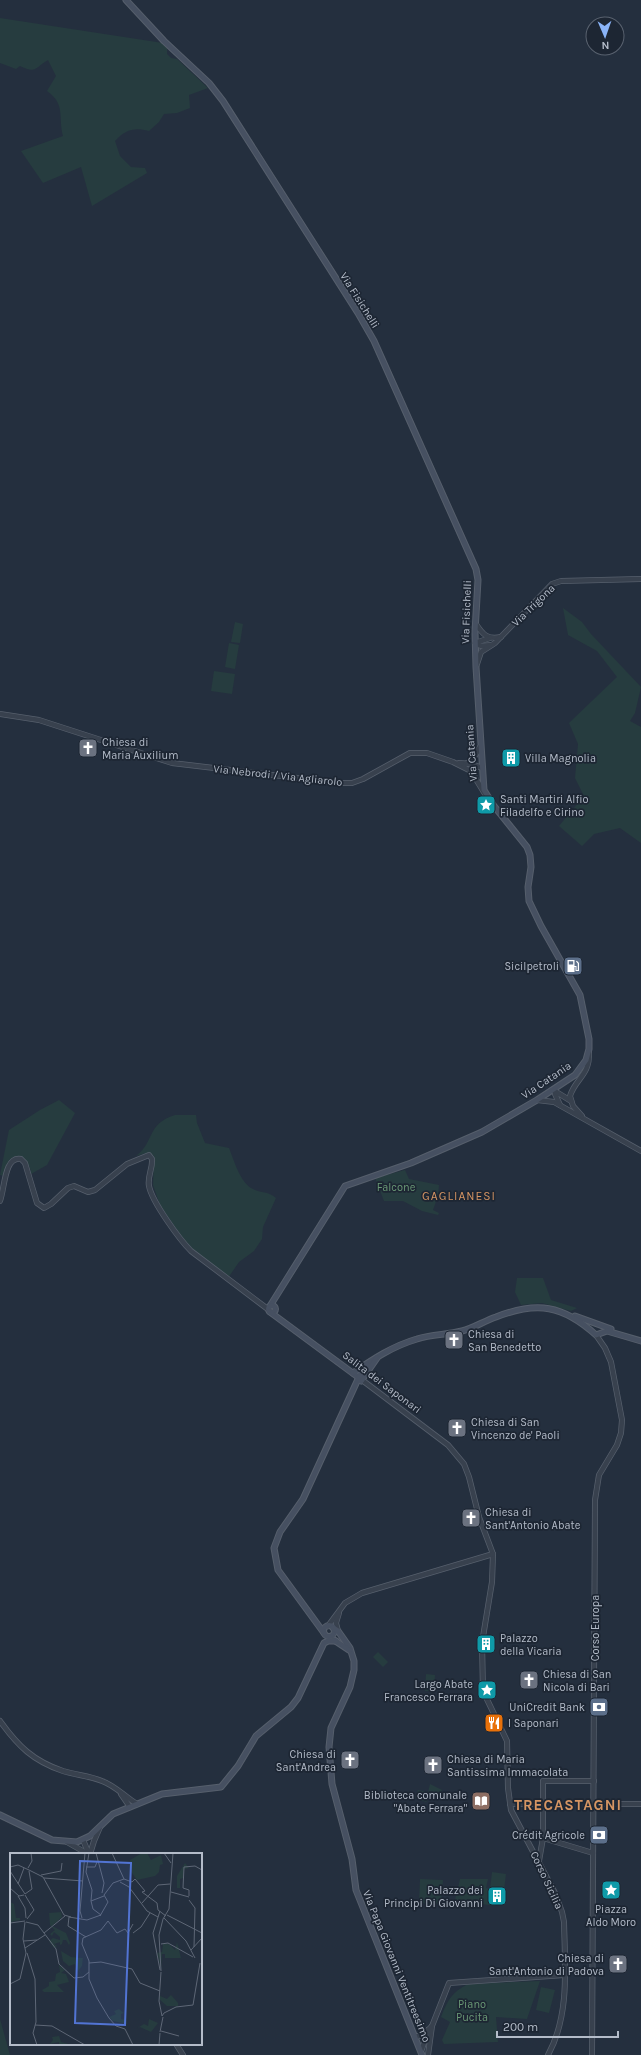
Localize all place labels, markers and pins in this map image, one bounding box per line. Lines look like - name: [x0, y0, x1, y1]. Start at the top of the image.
- place label: Chiesa di Maria Auxilium: [102, 736, 179, 762]
- church icon: Chiesa di Maria Auxilium: [77, 737, 99, 759]
- building icon: Villa Magnolia: [500, 747, 522, 769]
- place label: Villa Magnolia: [525, 752, 596, 765]
- place label: Santi Martiri Alfio Filadelfo e Cirino: [500, 793, 588, 819]
- place icon: Santi Martiri Alfio Filadelfo e Cirino: [475, 794, 497, 816]
- fuel station icon: Sicilpetroli: [562, 955, 584, 977]
- place label: Sicilpetroli: [504, 960, 559, 973]
- place label: Chiesa di San Benedetto: [468, 1328, 541, 1354]
- church icon: Chiesa di San Benedetto: [443, 1329, 465, 1351]
- place label: Chiesa di San Vincenzo de' Paoli: [471, 1416, 560, 1442]
- church icon: Chiesa di San Vincenzo de' Paoli: [446, 1417, 468, 1439]
- place label: Chiesa di Sant'Antonio Abate: [485, 1506, 581, 1532]
- church icon: Chiesa di Sant'Antonio Abate: [460, 1507, 482, 1529]
- place label: Palazzo della Vicaria: [500, 1632, 562, 1658]
- building icon: Palazzo della Vicaria: [475, 1633, 497, 1655]
- place label: Chiesa di San Nicola di Bari: [543, 1668, 612, 1694]
- church icon: Chiesa di San Nicola di Bari: [518, 1669, 540, 1691]
- place label: Largo Abate Francesco Ferrara: [384, 1678, 473, 1704]
- place icon: Largo Abate Francesco Ferrara: [476, 1679, 498, 1701]
- bank icon: UniCredit Bank: [588, 1696, 610, 1718]
- place label: UniCredit Bank: [509, 1701, 585, 1714]
- restaurant icon: I Saponari: [483, 1712, 505, 1734]
- place label: I Saponari: [508, 1717, 559, 1730]
- place label: Chiesa di Sant'Andrea: [276, 1748, 336, 1774]
- church icon: Chiesa di Sant'Andrea: [339, 1749, 361, 1771]
- place label: Chiesa di Maria Santissima Immacolata: [447, 1753, 568, 1779]
- church icon: Chiesa di Maria Santissima Immacolata: [422, 1754, 444, 1776]
- place label: Biblioteca comunale "Abate Ferrara": [364, 1789, 468, 1815]
- library icon: Biblioteca comunale "Abate Ferrara": [470, 1790, 492, 1812]
- bank icon: Crédit Agricole: [588, 1824, 610, 1846]
- place label: Crédit Agricole: [512, 1829, 585, 1842]
- place icon: Piazza Aldo Moro: [600, 1879, 622, 1901]
- place label: Palazzo dei Principi Di Giovanni: [384, 1884, 483, 1910]
- building icon: Palazzo dei Principi Di Giovanni: [486, 1885, 508, 1907]
- place label: Piazza Aldo Moro: [586, 1903, 636, 1929]
- place label: Chiesa di Sant'Antonio di Padova: [489, 1952, 604, 1978]
- church icon: Chiesa di Sant'Antonio di Padova: [607, 1953, 629, 1975]

